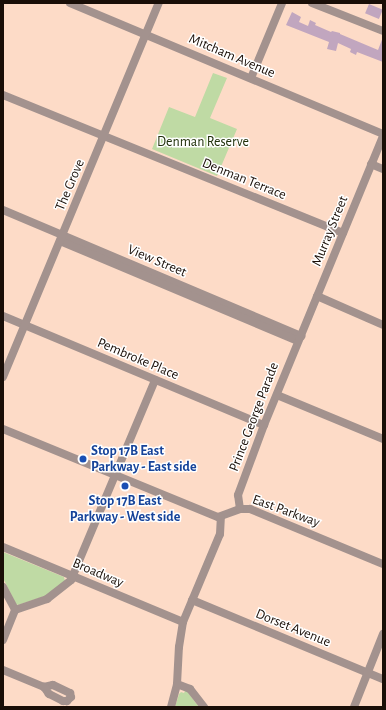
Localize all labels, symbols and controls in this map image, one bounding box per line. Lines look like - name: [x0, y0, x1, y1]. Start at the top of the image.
- street label: Mitcham Avenue: [186, 30, 278, 82]
- park label: Denman Reserve: [157, 134, 249, 150]
- street label: Denman Terrace: [199, 154, 289, 204]
- street label: The Grove: [52, 157, 88, 213]
- street label: Murray Street: [308, 193, 352, 269]
- street label: View Street: [125, 241, 189, 281]
- street label: Pembroke Place: [95, 334, 181, 384]
- street label: Prince George Parade: [225, 360, 283, 474]
- place label: Stop 17B East Parkway - East side: [91, 443, 197, 476]
- marker: Stop 17B East Parkway - East side: [78, 454, 88, 464]
- marker: Stop 17B East Parkway - West side: [120, 481, 130, 491]
- street label: East Parkway: [250, 491, 322, 531]
- place label: Stop 17B East Parkway - West side: [70, 493, 180, 526]
- street label: Broadway: [70, 555, 126, 591]
- street label: Dorset Avenue: [253, 605, 333, 651]

